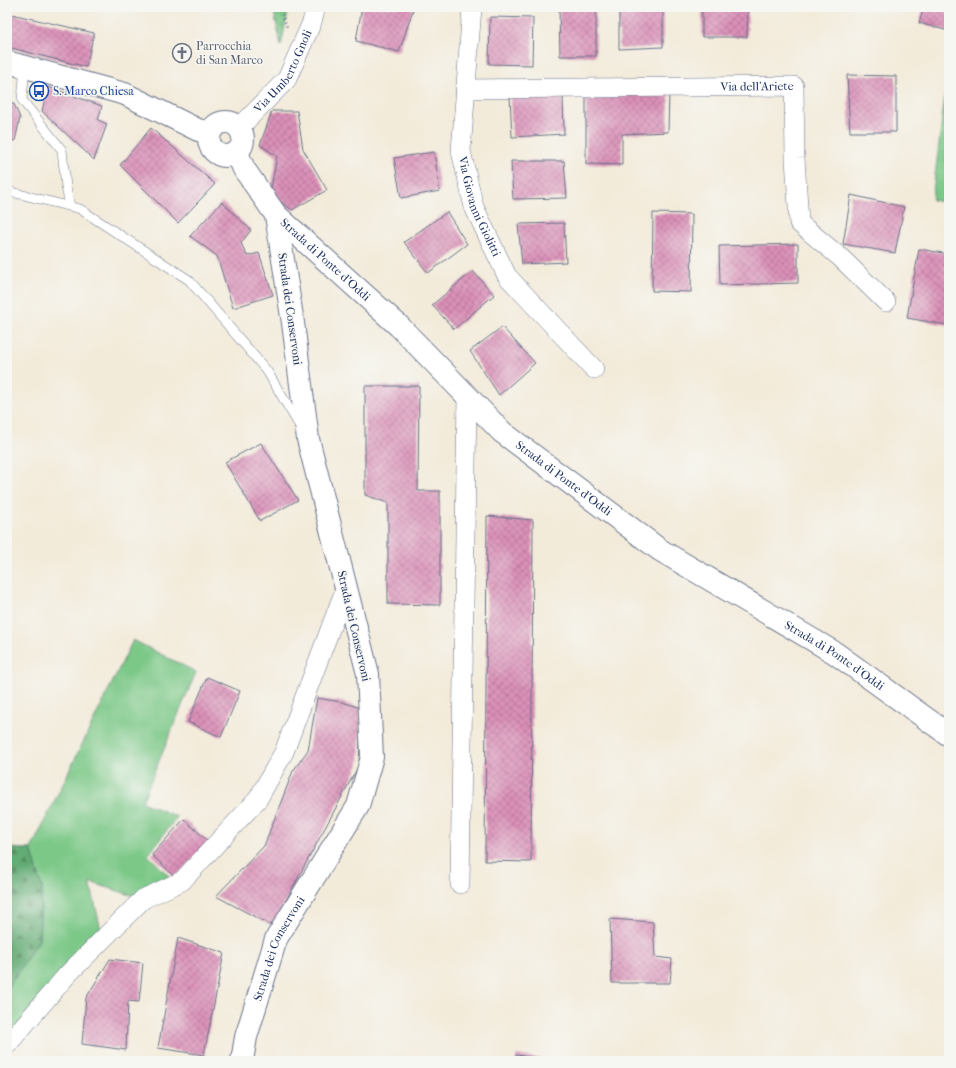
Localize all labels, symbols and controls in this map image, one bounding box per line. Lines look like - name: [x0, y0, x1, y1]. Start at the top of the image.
- street label: Via Umberto Gnoli: [250, 27, 315, 116]
- place label: Parrocchia di San Marco: [196, 39, 263, 67]
- church icon: Parrocchia di San Marco: [171, 42, 193, 64]
- street label: Via dell'Ariete: [719, 79, 794, 94]
- bus stop icon: S. Marco Chiesa: [28, 80, 50, 102]
- place label: S. Marco Chiesa: [53, 84, 134, 98]
- street label: Via Giovanni Giolitti: [455, 154, 504, 259]
- street label: Strada di Ponte d'Oddi: [277, 215, 374, 304]
- street label: Strada dei Conservoni: [275, 252, 305, 366]
- street label: Strada di Ponte d'Oddi: [513, 438, 615, 519]
- street label: Strada dei Conservoni: [334, 569, 374, 683]
- street label: Strada di Ponte d'Oddi: [782, 618, 887, 693]
- street label: Strada dei Conservoni: [250, 893, 308, 1003]

